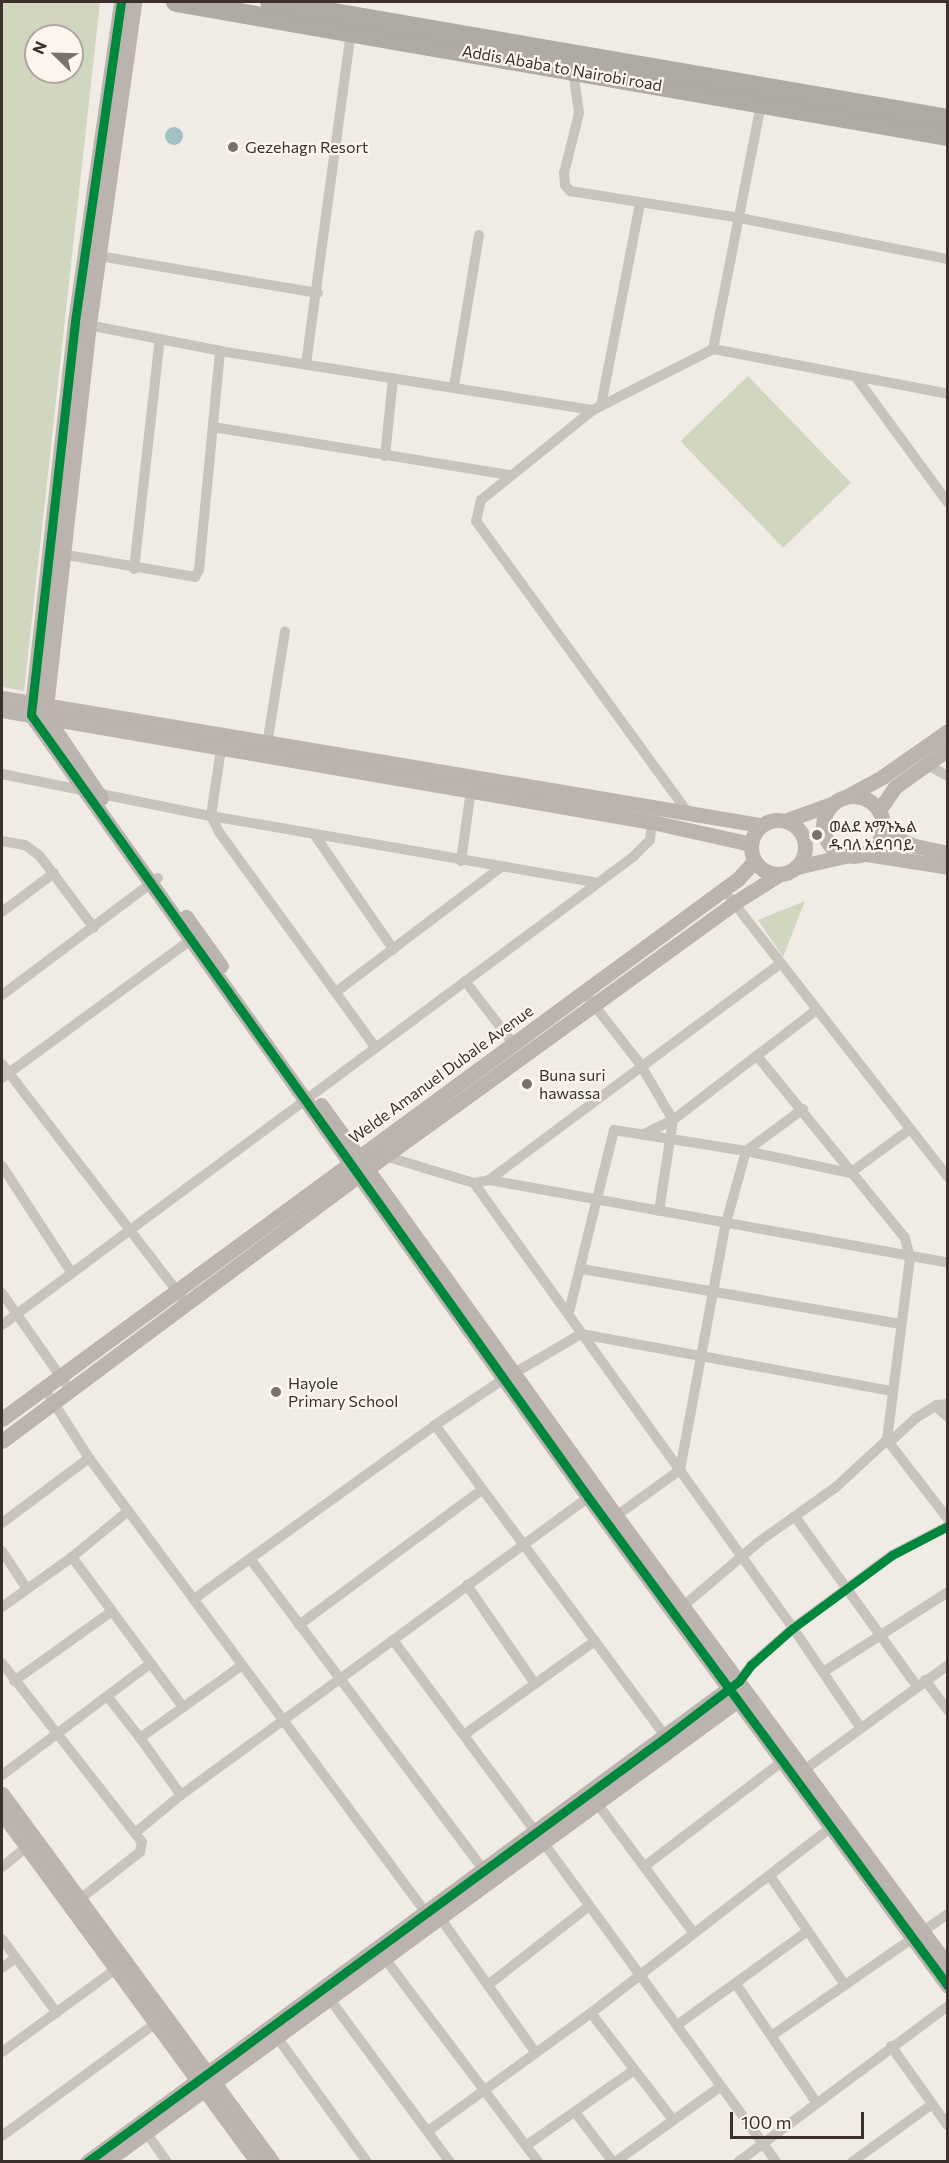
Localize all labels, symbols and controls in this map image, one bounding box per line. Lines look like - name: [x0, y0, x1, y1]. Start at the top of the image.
- north arrow: [24, 24, 84, 84]
- text: N: [28, 38, 50, 57]
- street label: Addis Ababa to Nairobi road: [461, 41, 663, 95]
- place label: Gezehagn Resort: [245, 137, 368, 157]
- marker: Gezehagn Resort: [226, 140, 240, 154]
- place label: ወልደ አማኑኤል ዱባለ አደባባይ: [829, 816, 917, 854]
- marker: ወልደ አማኑኤል ዱባለ አደባባይ: [810, 828, 824, 842]
- street label: Welde Amanuel Dubale Avenue: [345, 1001, 537, 1147]
- place label: Buna suri hawassa: [539, 1065, 606, 1103]
- marker: Buna suri hawassa: [520, 1077, 534, 1091]
- place label: Hayole Primary School: [288, 1373, 398, 1411]
- marker: Hayole Primary School: [269, 1385, 283, 1399]
- scale bar: [733, 2100, 866, 2138]
- text: 100 m: [741, 2111, 791, 2133]

